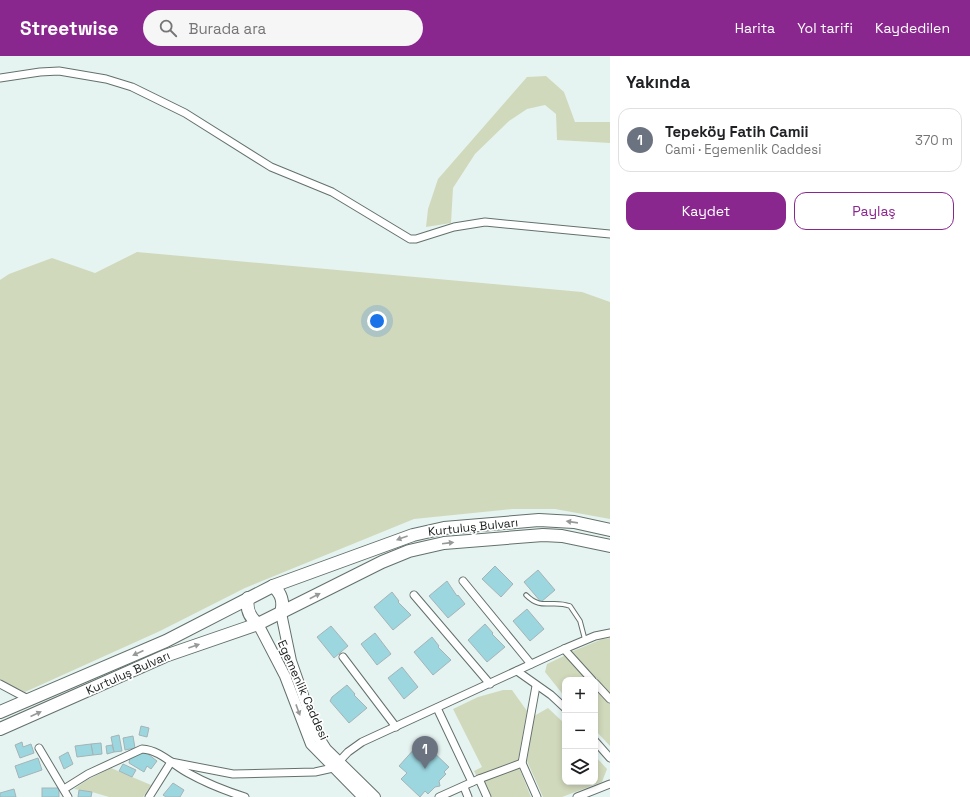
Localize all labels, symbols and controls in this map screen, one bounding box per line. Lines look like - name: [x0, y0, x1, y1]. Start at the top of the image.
- search box: [143, 10, 423, 46]
- text: Streetwise: [20, 16, 119, 41]
- icon: search: [157, 17, 179, 39]
- text: Burada ara: [189, 19, 266, 38]
- text: Harita: [735, 19, 775, 37]
- text: Yol tarifi: [797, 19, 853, 37]
- text: Kaydedilen: [875, 19, 950, 37]
- text: Yakında: [626, 71, 690, 93]
- text: Tepeköy Fatih Camii: [665, 122, 809, 141]
- text: 1: [637, 132, 643, 149]
- text: 370 m: [915, 132, 953, 149]
- text: Cami · Egemenlik Caddesi: [665, 141, 821, 158]
- button: Kaydet: [626, 192, 786, 230]
- button: Paylaş: [794, 192, 954, 230]
- your location: [367, 311, 387, 331]
- street label: Kurtuluş Bulvarı: [427, 514, 519, 540]
- one-way arrow: [566, 519, 578, 525]
- one-way arrow: [395, 536, 407, 542]
- one-way arrow: [442, 539, 454, 546]
- one-way arrow: [310, 592, 321, 599]
- street label: Egemenlik Caddesi: [274, 637, 332, 743]
- one-way arrow: [188, 642, 200, 648]
- street label: Kurtuluş Bulvarı: [83, 647, 173, 699]
- one-way arrow: [132, 650, 144, 657]
- map controls: [562, 677, 598, 785]
- button: +: [562, 677, 598, 713]
- one-way arrow: [295, 704, 301, 716]
- one-way arrow: [30, 711, 42, 717]
- button: −: [562, 713, 598, 749]
- pin: 1: [412, 736, 438, 769]
- button: layers: [562, 749, 598, 785]

